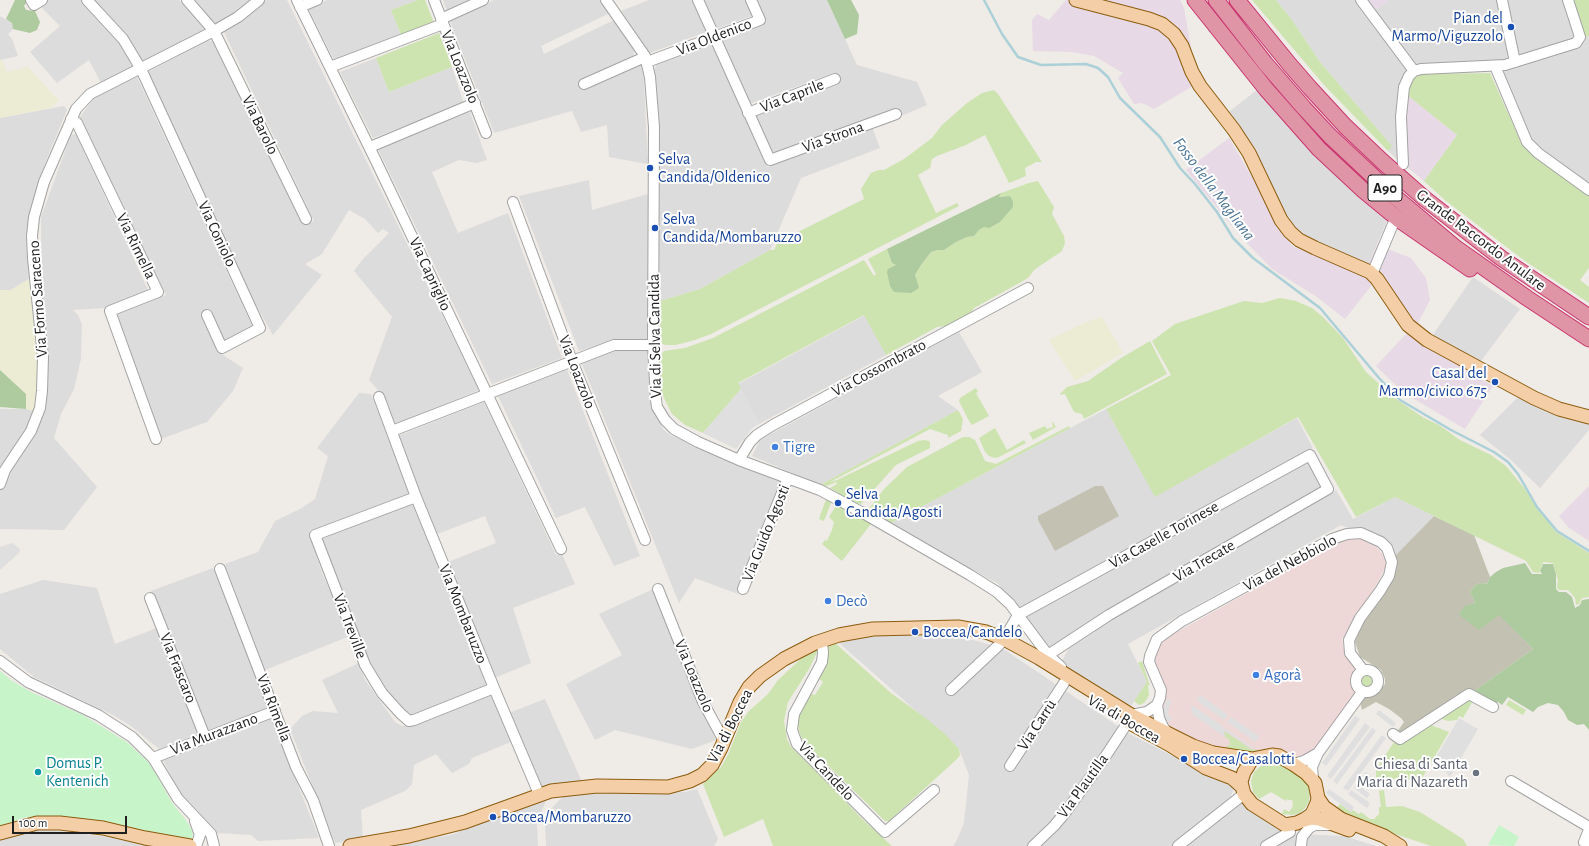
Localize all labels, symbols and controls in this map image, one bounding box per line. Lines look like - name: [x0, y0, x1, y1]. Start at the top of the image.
- place label: Pian del Marmo/Viguzzolo: [1391, 8, 1503, 46]
- street label: Via Oldenico: [674, 14, 754, 60]
- marker: Pian del Marmo/Viguzzolo: [1506, 22, 1516, 32]
- street label: Via Loazzolo: [437, 28, 483, 106]
- street label: Via Caprile: [757, 75, 827, 117]
- street label: Via Barolo: [237, 92, 283, 158]
- street label: Via Strona: [800, 117, 866, 157]
- water label: Fosso della Magliana: [1168, 133, 1260, 245]
- place label: Selva Candida/Oldenico: [658, 149, 770, 187]
- marker: Selva Candida/Oldenico: [645, 163, 655, 173]
- road number: A90: [1368, 175, 1402, 201]
- street label: Grande Raccordo Anulare: [1412, 185, 1550, 295]
- street label: Via Coniolo: [193, 198, 241, 270]
- place label: Selva Candida/Mombaruzzo: [663, 209, 802, 247]
- street label: Via Rimella: [112, 210, 160, 282]
- marker: Selva Candida/Mombaruzzo: [650, 223, 660, 233]
- street label: Via Capriglio: [405, 234, 455, 314]
- street label: Via Forno Saraceno: [24, 240, 52, 358]
- street label: Via di Selva Candida: [644, 274, 666, 398]
- street label: Via Loazzolo: [554, 333, 600, 411]
- street label: Via Cossombrato: [828, 335, 930, 401]
- place label: Casal del Marmo/civico 675: [1379, 363, 1487, 401]
- marker: Casal del Marmo/civico 675: [1490, 377, 1500, 387]
- place label: Tigre: [783, 437, 815, 457]
- marker: Tigre: [770, 442, 780, 452]
- street label: Via Guido Agosti: [738, 482, 794, 584]
- place label: Selva Candida/Agosti: [846, 484, 942, 522]
- street label: Via Caselle Torinese: [1106, 497, 1222, 573]
- marker: Selva Candida/Agosti: [833, 498, 843, 508]
- street label: Via del Nebbiolo: [1240, 530, 1340, 596]
- street label: Via Trecate: [1170, 536, 1238, 586]
- street label: Via Mombaruzzo: [434, 562, 492, 666]
- street label: Via Treville: [329, 591, 371, 661]
- place label: Decò: [836, 591, 868, 611]
- marker: Decò: [823, 596, 833, 606]
- place label: Boccea/Candelo: [923, 622, 1022, 642]
- marker: Boccea/Candelo: [910, 627, 920, 637]
- street label: Via Frascaro: [155, 630, 201, 706]
- street label: Via Loazzolo: [670, 637, 718, 715]
- place label: Agorà: [1264, 665, 1301, 685]
- marker: Agorà: [1251, 670, 1261, 680]
- street label: Via Rimella: [252, 671, 296, 745]
- street label: Via di Boccea: [703, 686, 757, 766]
- street label: Via di Boccea: [1084, 690, 1164, 748]
- street label: Via Carrù: [1013, 696, 1061, 754]
- street label: Via Murazzano: [168, 709, 260, 759]
- street label: Via Candelo: [794, 737, 858, 805]
- place label: Boccea/Casalotti: [1192, 749, 1295, 769]
- street label: Via Plautilla: [1053, 750, 1113, 822]
- place label: Domus P. Kentenich: [46, 753, 109, 791]
- marker: Boccea/Casalotti: [1179, 754, 1189, 764]
- place label: Chiesa di Santa Maria di Nazareth: [1357, 754, 1468, 792]
- marker: Domus P. Kentenich: [33, 767, 43, 777]
- marker: Chiesa di Santa Maria di Nazareth: [1471, 768, 1481, 778]
- place label: Boccea/Mombaruzzo: [501, 807, 631, 827]
- scale bar: [14, 808, 129, 834]
- marker: Boccea/Mombaruzzo: [488, 812, 498, 822]
- text: 100 m: [19, 817, 47, 829]

